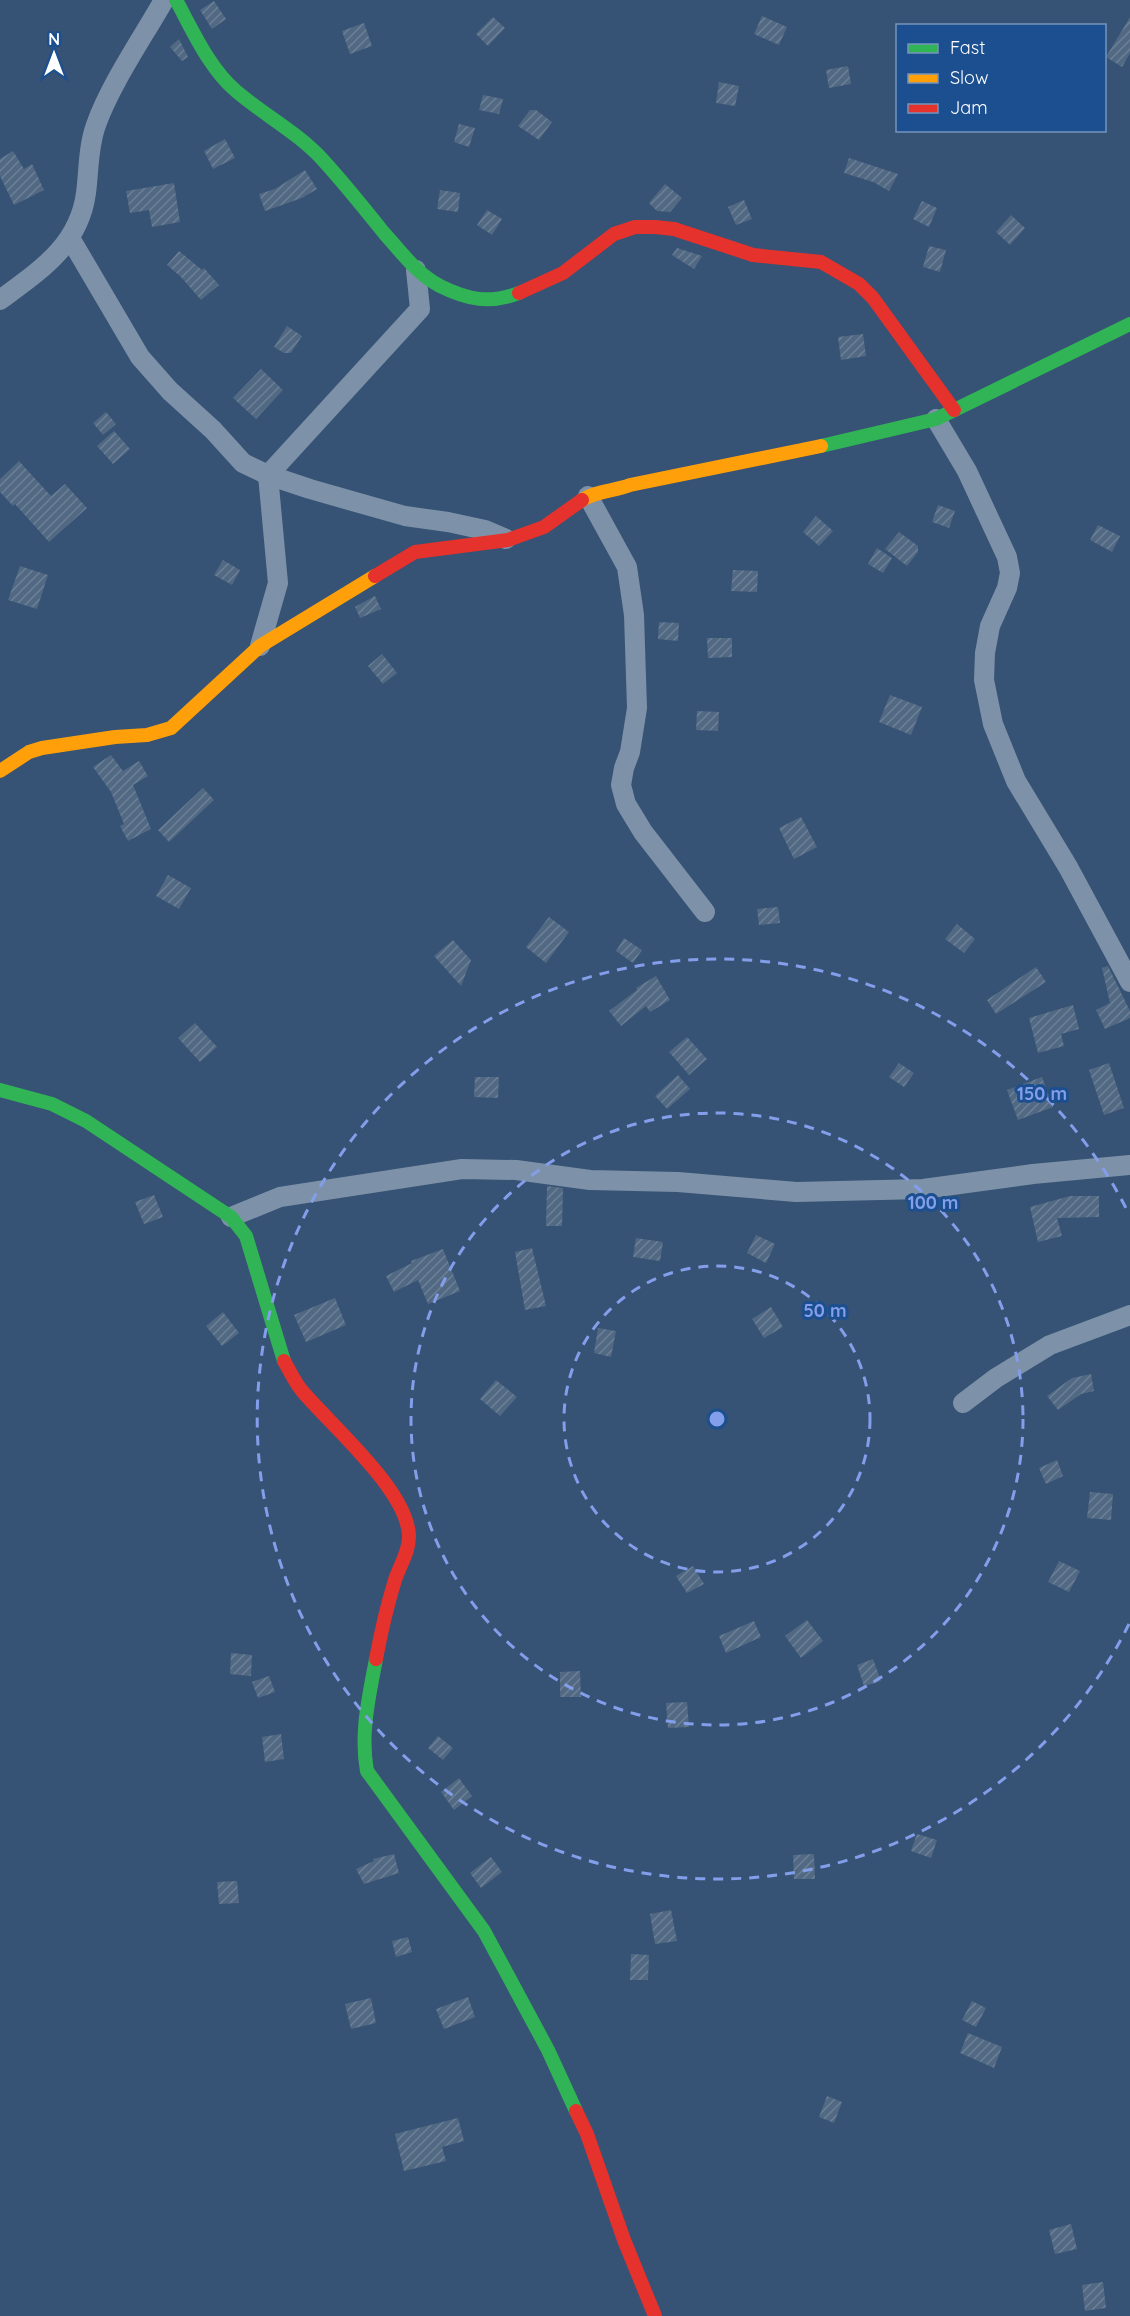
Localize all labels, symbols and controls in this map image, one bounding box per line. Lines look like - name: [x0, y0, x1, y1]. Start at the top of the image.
- north arrow: [24, 24, 84, 84]
- legend: [896, 24, 1106, 132]
- text: N: [48, 29, 60, 49]
- text: Fast: [950, 36, 985, 59]
- text: Slow: [950, 66, 988, 89]
- text: Jam: [950, 96, 988, 119]
- text: 150 m: [1017, 1082, 1067, 1105]
- text: 100 m: [908, 1191, 958, 1214]
- text: 50 m: [803, 1299, 847, 1322]
- centre of rings: [707, 1409, 727, 1429]

